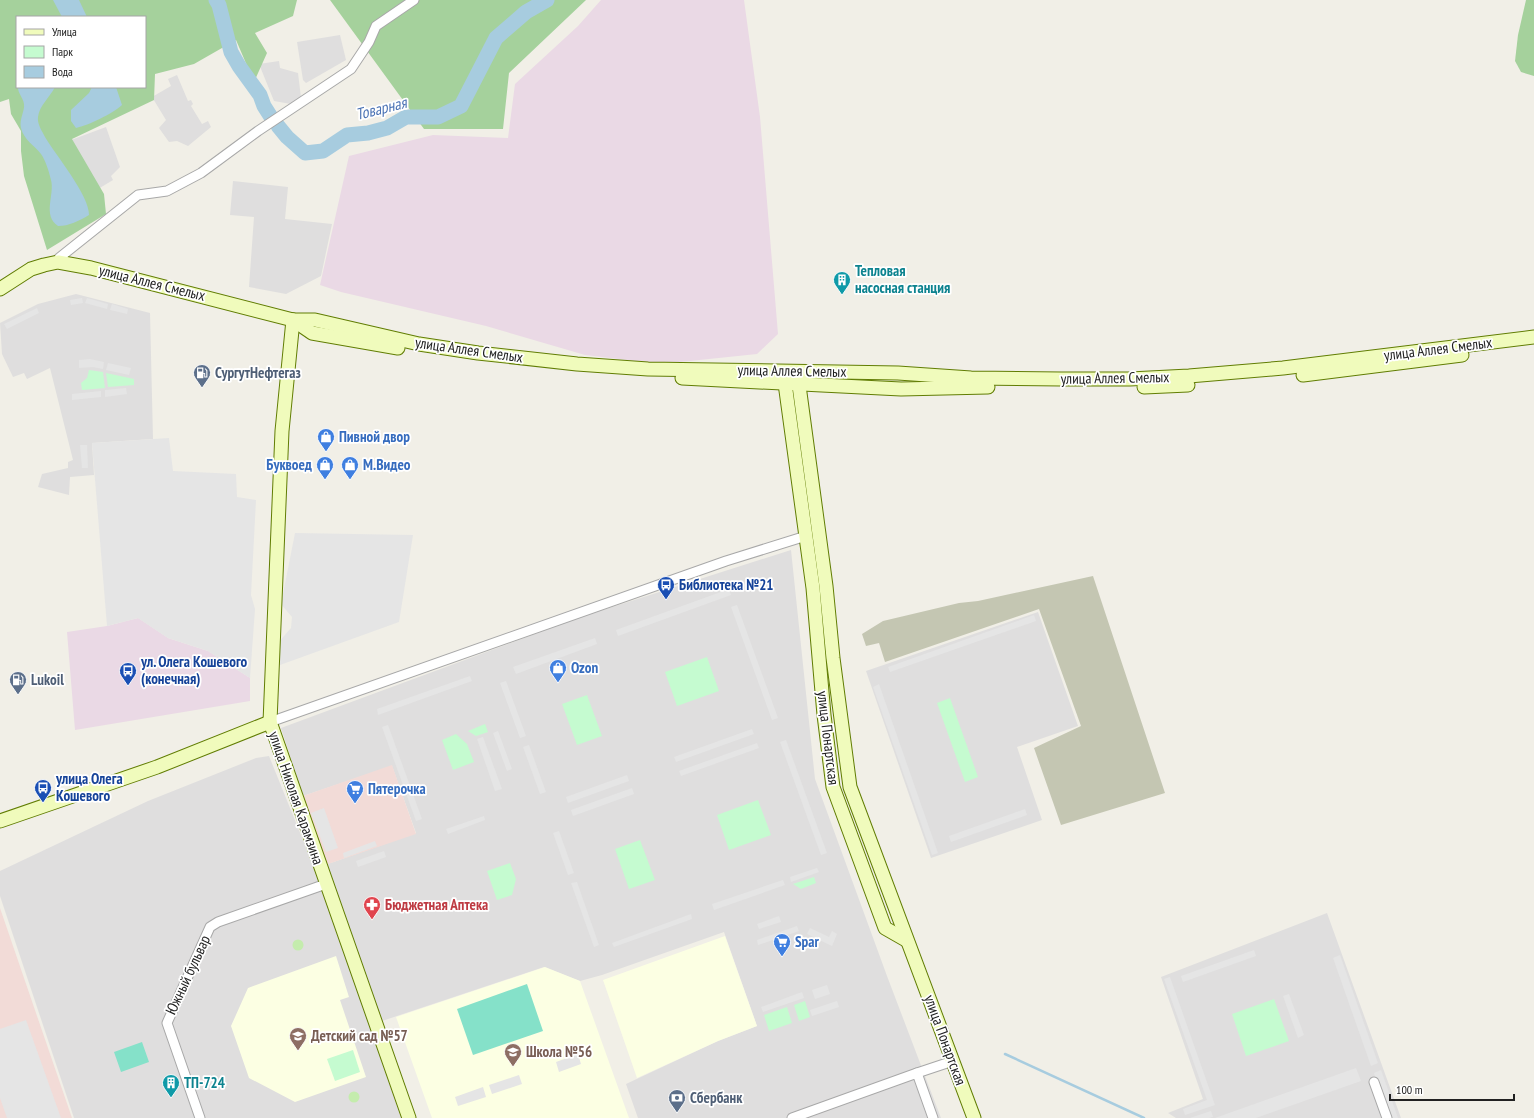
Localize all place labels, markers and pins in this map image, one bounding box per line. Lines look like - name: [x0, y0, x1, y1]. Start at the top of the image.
- place label: Тепловая насосная станция: [855, 261, 950, 297]
- building icon: Тепловая насосная станция: [832, 270, 852, 295]
- fuel station icon: СургутНефтегаз: [192, 363, 212, 388]
- place label: СургутНефтегаз: [215, 363, 301, 382]
- shop icon: Пивной двор: [316, 427, 336, 452]
- place label: Пивной двор: [339, 427, 410, 446]
- place label: Буквоед: [266, 455, 312, 474]
- shop icon: Буквоед: [315, 455, 335, 480]
- shop icon: M.Видео: [340, 455, 360, 480]
- place label: M.Видео: [363, 455, 411, 474]
- bus stop icon: Библиотека №21: [656, 575, 676, 600]
- place label: Библиотека №21: [679, 575, 774, 594]
- place label: ул. Олега Кошевого (конечная): [140, 652, 247, 688]
- shop icon: Ozon: [548, 658, 568, 683]
- place label: Ozon: [571, 658, 598, 677]
- bus stop icon: ул. Олега Кошевого (конечная): [118, 661, 138, 686]
- fuel station icon: Lukoil: [8, 670, 28, 695]
- place label: Lukoil: [31, 670, 64, 689]
- place label: улица Олега Кошевого: [55, 769, 123, 805]
- bus stop icon: улица Олега Кошевого: [33, 778, 53, 803]
- supermarket icon: Пятерочка: [345, 779, 365, 804]
- place label: Пятерочка: [368, 779, 426, 798]
- pharmacy icon: Бюджетная Аптека: [362, 895, 382, 920]
- place label: Бюджетная Аптека: [385, 895, 488, 914]
- supermarket icon: Spar: [772, 932, 792, 957]
- place label: Spar: [795, 932, 819, 951]
- school or university icon: Детский сад №57: [288, 1026, 308, 1051]
- place label: Детский сад №57: [311, 1026, 408, 1045]
- school or university icon: Школа №56: [503, 1042, 523, 1067]
- place label: Школа №56: [526, 1042, 592, 1061]
- building icon: ТП-724: [161, 1073, 181, 1098]
- place label: ТП-724: [184, 1073, 225, 1092]
- bank icon: Сбербанк: [667, 1088, 687, 1113]
- place label: Сбербанк: [690, 1088, 743, 1107]

